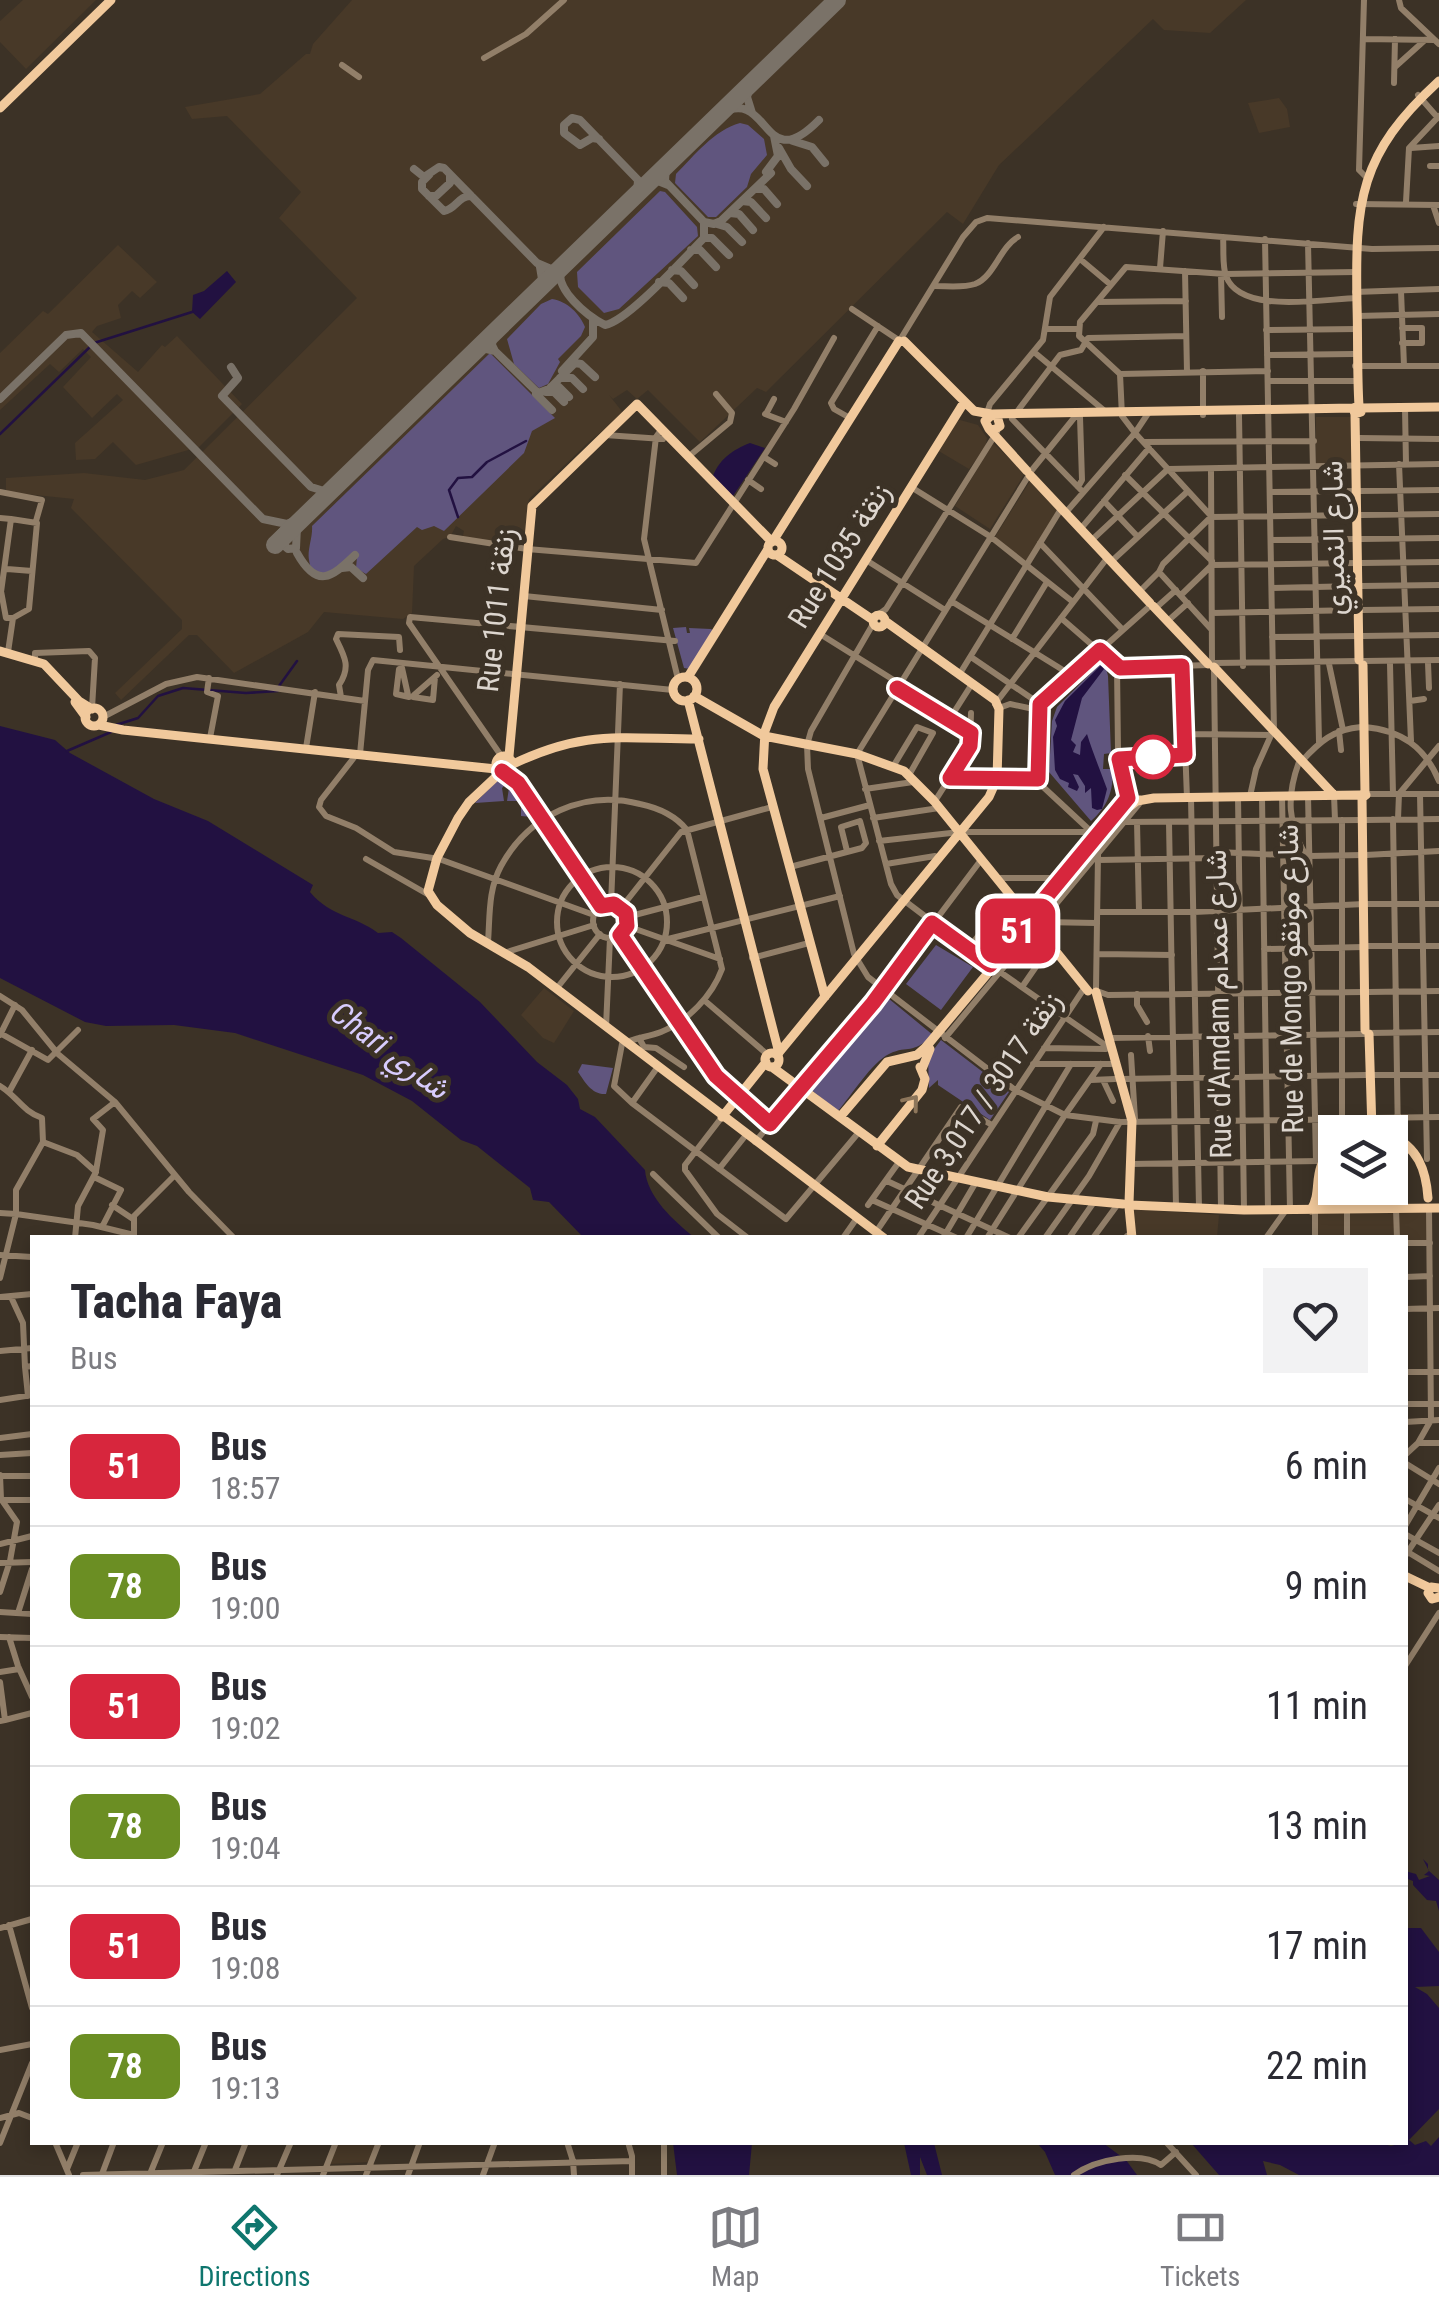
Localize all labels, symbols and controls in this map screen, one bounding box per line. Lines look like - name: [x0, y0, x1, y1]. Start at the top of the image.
- street label: شارع النميري: [1314, 460, 1359, 616]
- street label: Rue 1035 زنقة: [781, 476, 898, 635]
- street label: Rue 1011 زنقة: [470, 526, 523, 694]
- unlabelled marker: [1132, 736, 1174, 778]
- street label: Rue de Mongo شارع مونقو: [1270, 824, 1313, 1134]
- street label: Rue d'Amdam شارع عمدام: [1198, 849, 1241, 1159]
- line badge: 51: [973, 898, 1063, 964]
- text: 51: [1000, 911, 1036, 952]
- street label: Rue 3,017 / زنقة 3017: [897, 985, 1070, 1216]
- water label: Chari شاري: [319, 993, 457, 1113]
- one-way arrow: [900, 1095, 918, 1113]
- map controls: [1318, 1115, 1408, 1205]
- button: layers: [1318, 1115, 1408, 1205]
- button: heart: [1263, 1268, 1368, 1373]
- text: Tacha Faya: [70, 1273, 282, 1330]
- text: Bus: [70, 1339, 118, 1377]
- text: Bus: [210, 1425, 267, 1469]
- text: 6 min: [1285, 1444, 1368, 1488]
- text: 51: [107, 1446, 143, 1487]
- text: 18:57: [210, 1469, 281, 1507]
- text: Bus: [210, 1545, 267, 1589]
- text: 9 min: [1285, 1564, 1368, 1608]
- text: 78: [107, 1566, 143, 1607]
- text: 19:00: [210, 1589, 281, 1627]
- text: Bus: [210, 1665, 267, 1709]
- text: 11 min: [1266, 1684, 1368, 1728]
- text: 51: [107, 1686, 143, 1727]
- text: 19:02: [210, 1709, 281, 1747]
- text: Bus: [210, 1785, 267, 1829]
- text: 13 min: [1266, 1804, 1368, 1848]
- text: 78: [107, 1806, 143, 1847]
- text: 19:04: [210, 1829, 281, 1867]
- text: Bus: [210, 1905, 267, 1949]
- text: 17 min: [1266, 1924, 1368, 1968]
- text: 51: [107, 1926, 143, 1967]
- text: 19:08: [210, 1949, 281, 1987]
- text: Bus: [210, 2025, 267, 2069]
- text: 22 min: [1266, 2044, 1368, 2088]
- text: 78: [107, 2046, 143, 2087]
- text: 19:13: [210, 2069, 281, 2107]
- tab: Directions: [199, 2200, 310, 2293]
- tab: Map: [708, 2200, 763, 2293]
- tab: Tickets: [1160, 2200, 1240, 2293]

